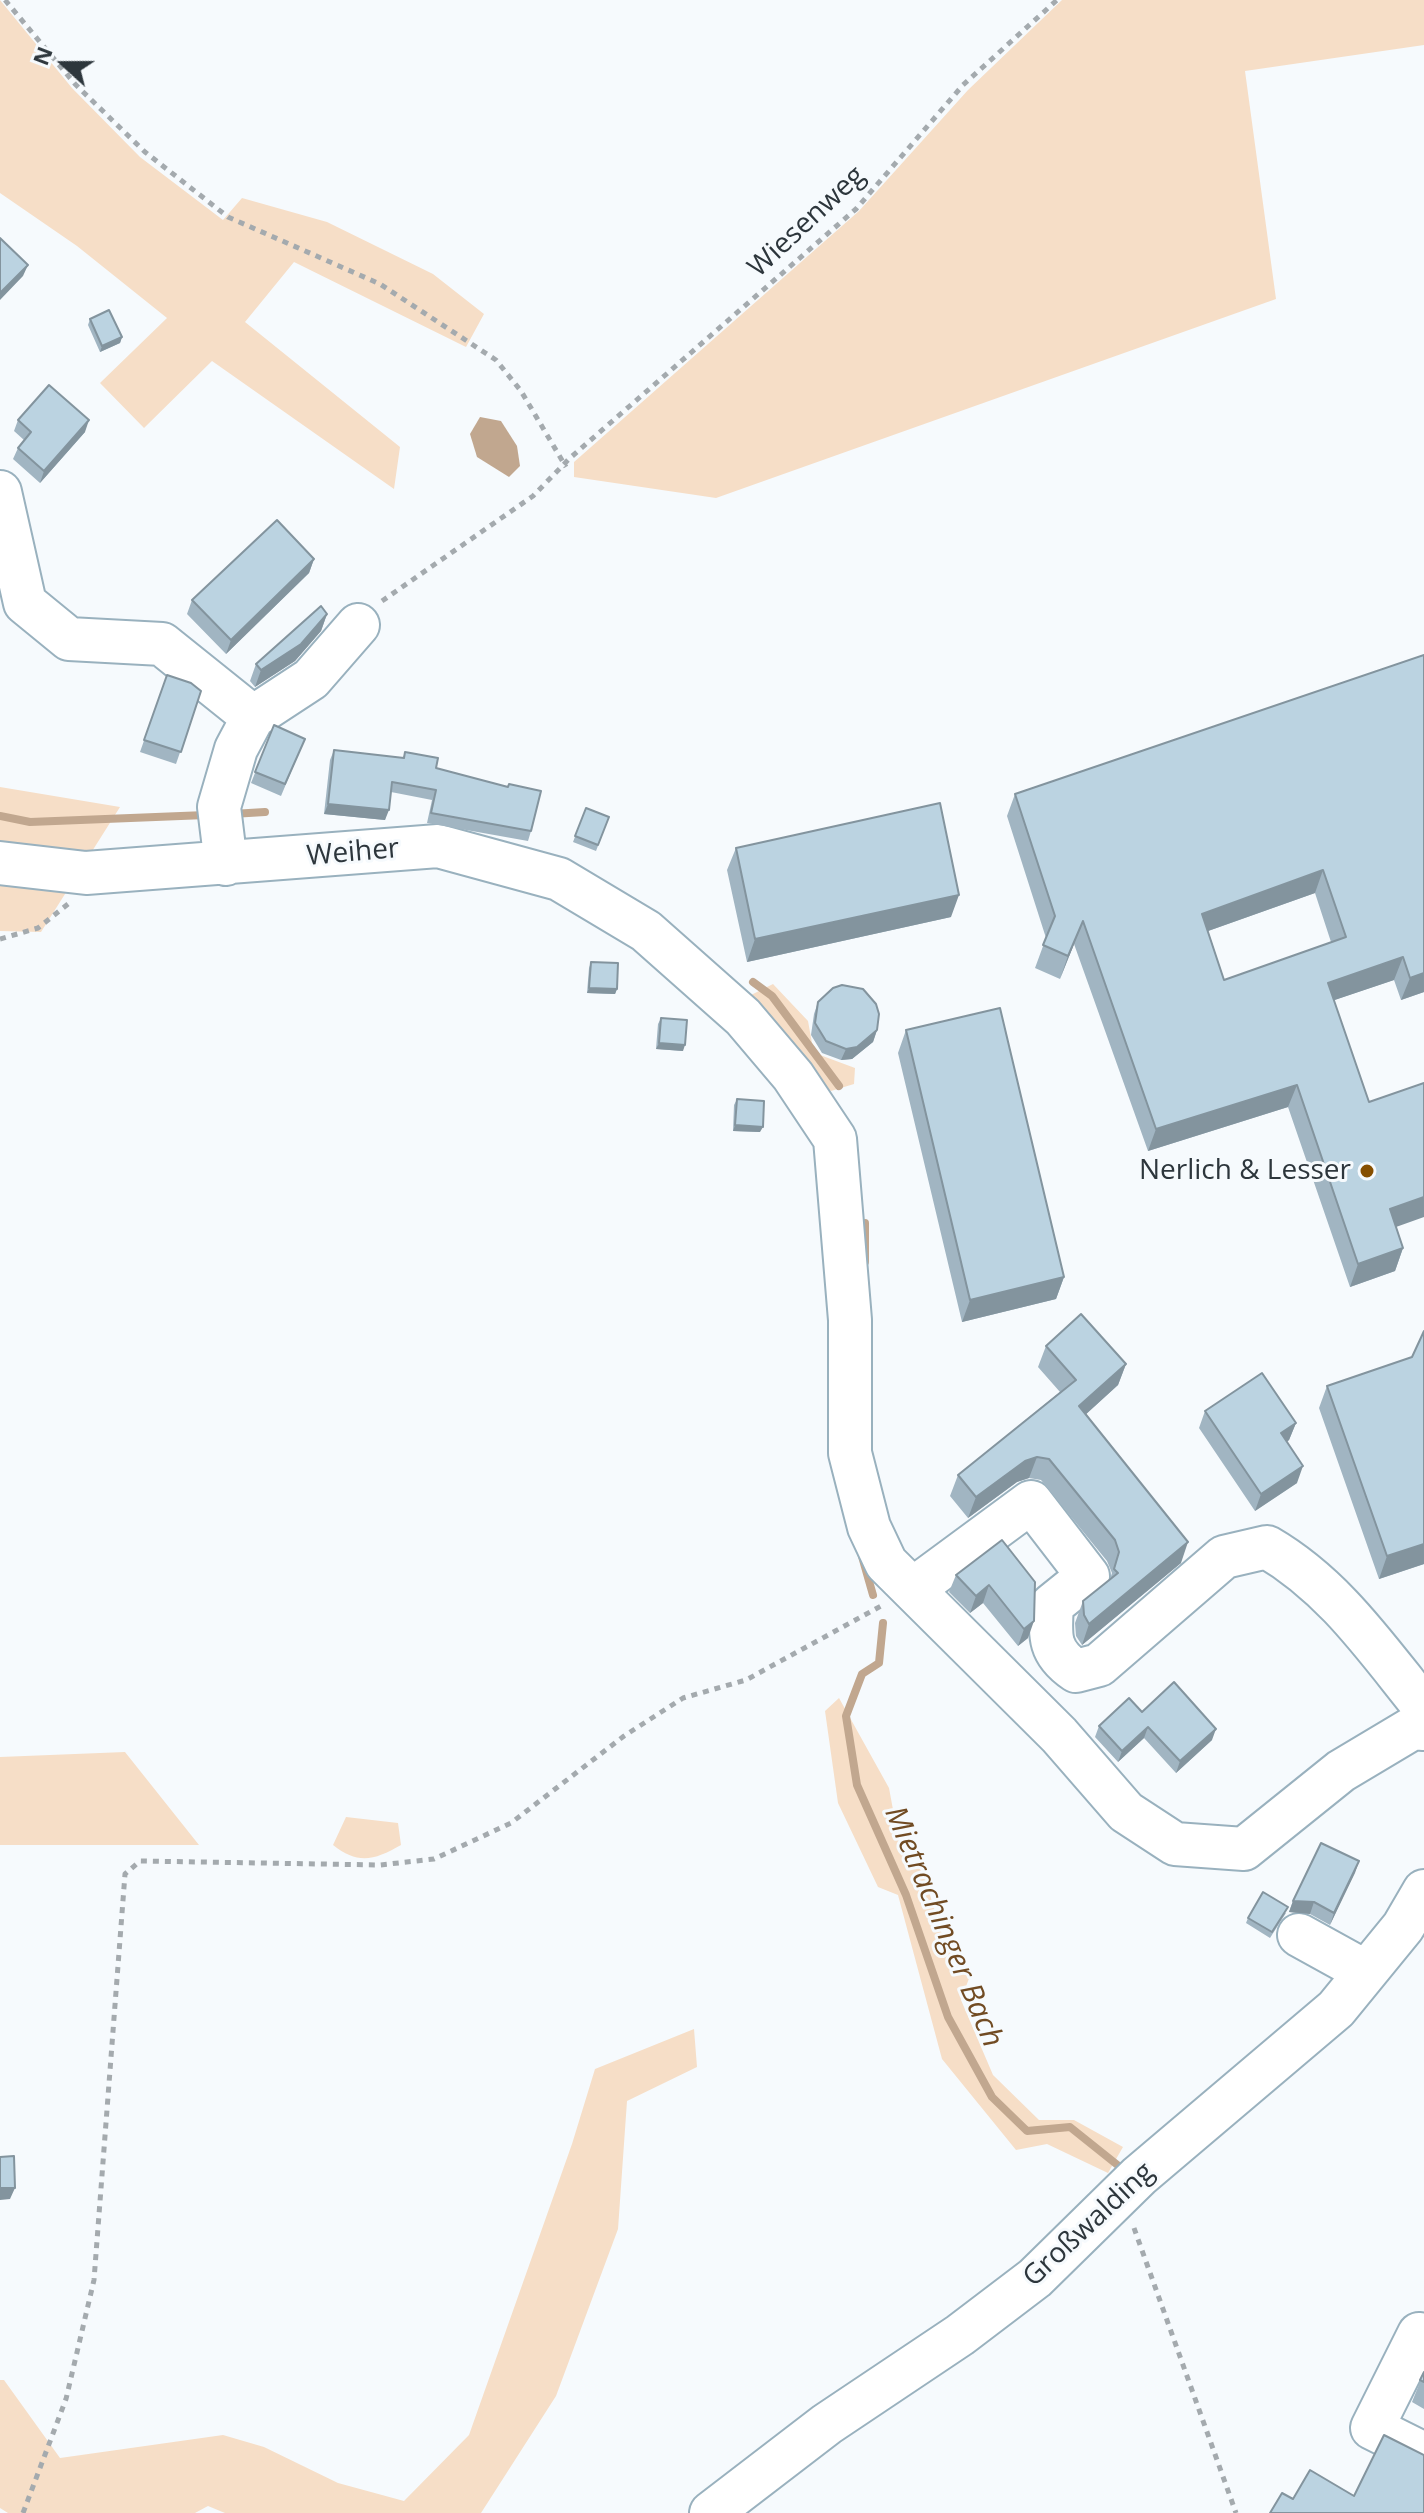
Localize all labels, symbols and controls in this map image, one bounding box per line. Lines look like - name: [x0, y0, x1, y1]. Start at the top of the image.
- north arrow: [24, 24, 104, 104]
- text: N: [24, 42, 59, 69]
- street label: Wiesenweg: [742, 159, 872, 285]
- street label: Weiher: [305, 832, 401, 874]
- place label: Nerlich & Lesser: [1139, 1154, 1351, 1188]
- marker: Nerlich & Lesser: [1358, 1162, 1376, 1180]
- water label: Mietrachinger Bach: [876, 1801, 1010, 2053]
- street label: Großwalding: [1016, 2156, 1162, 2294]

